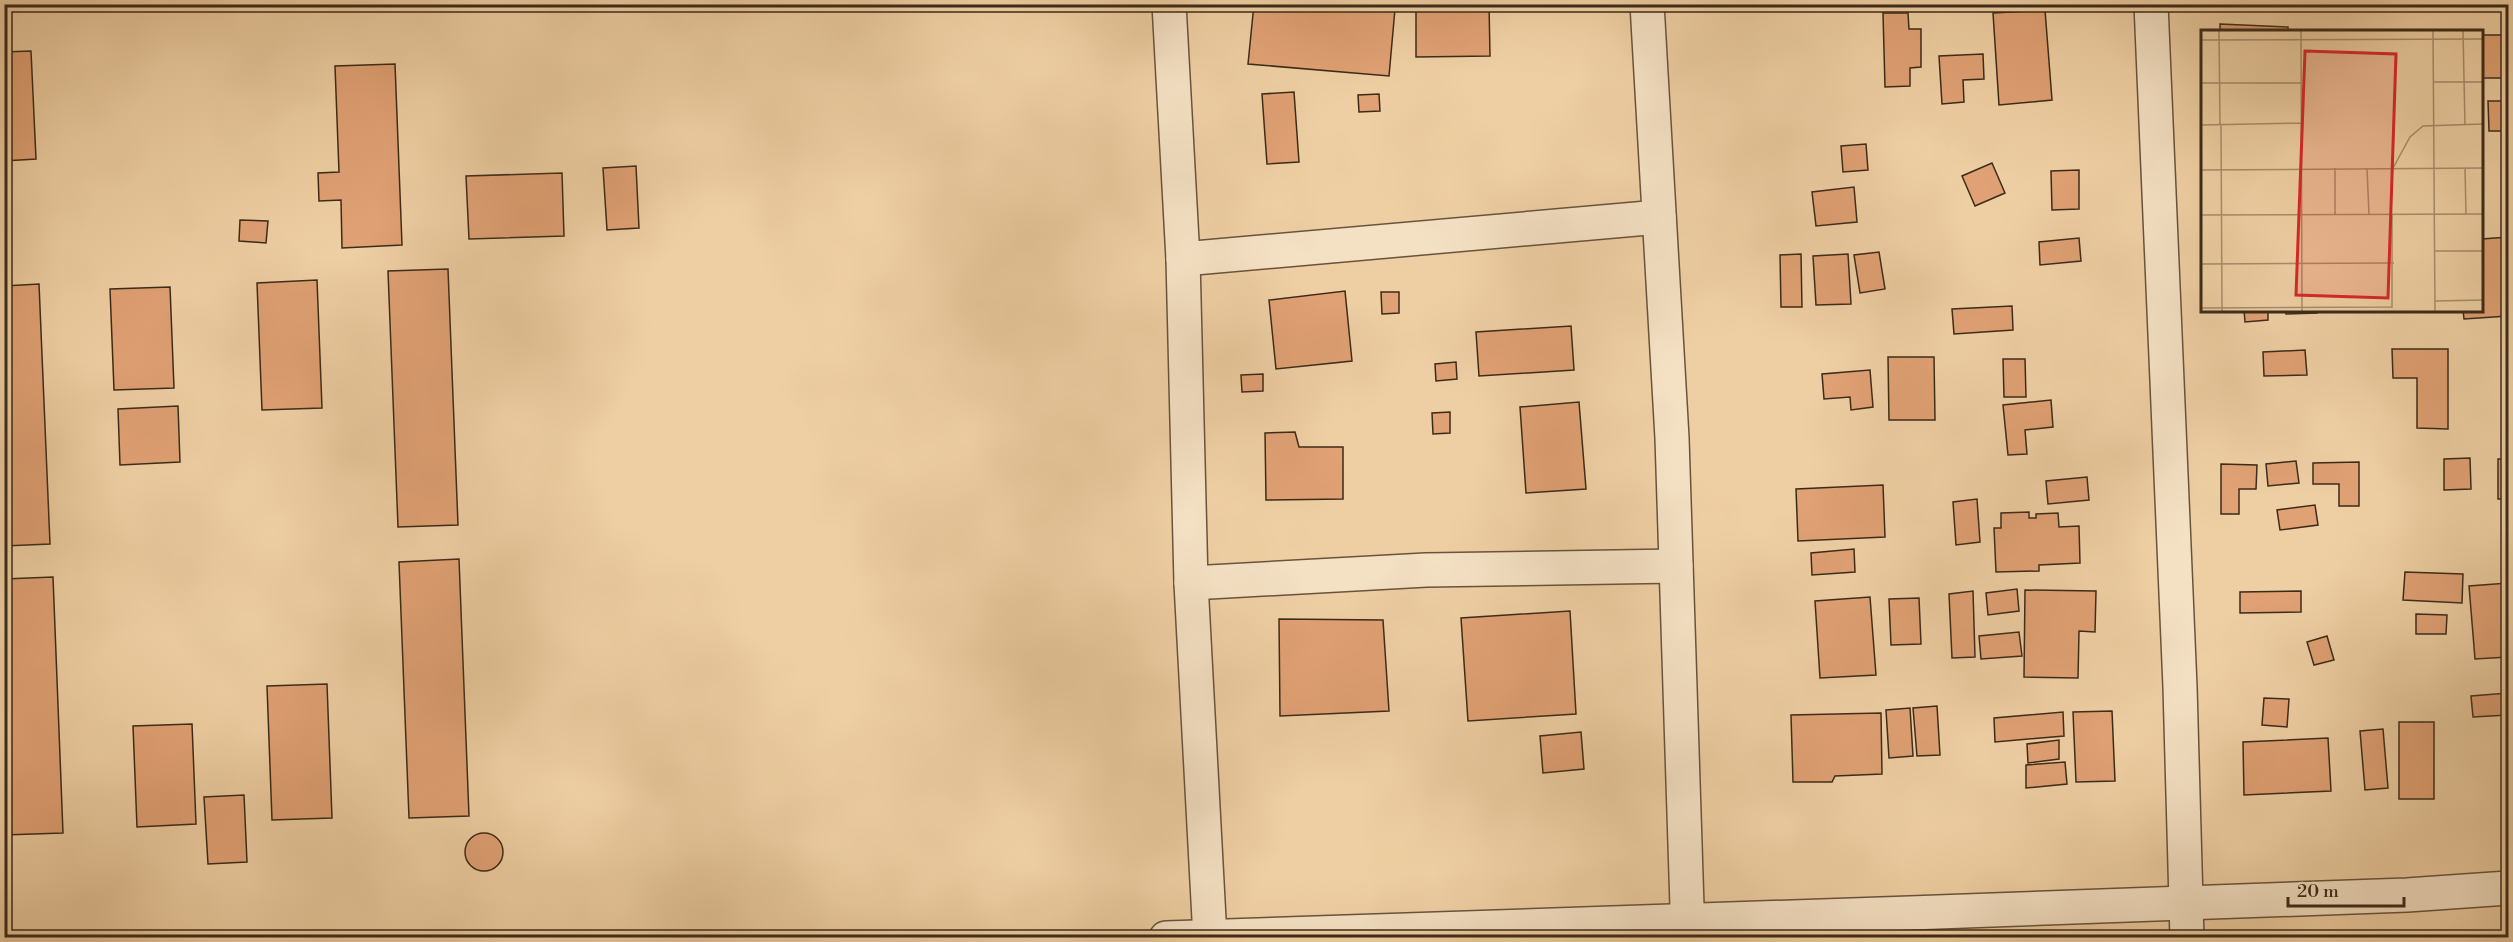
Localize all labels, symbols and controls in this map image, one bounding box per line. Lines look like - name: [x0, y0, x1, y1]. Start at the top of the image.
- inset map: [2201, 30, 2483, 312]
- scale bar: [2288, 870, 2404, 908]
- text: 20 m: [2297, 880, 2339, 903]

